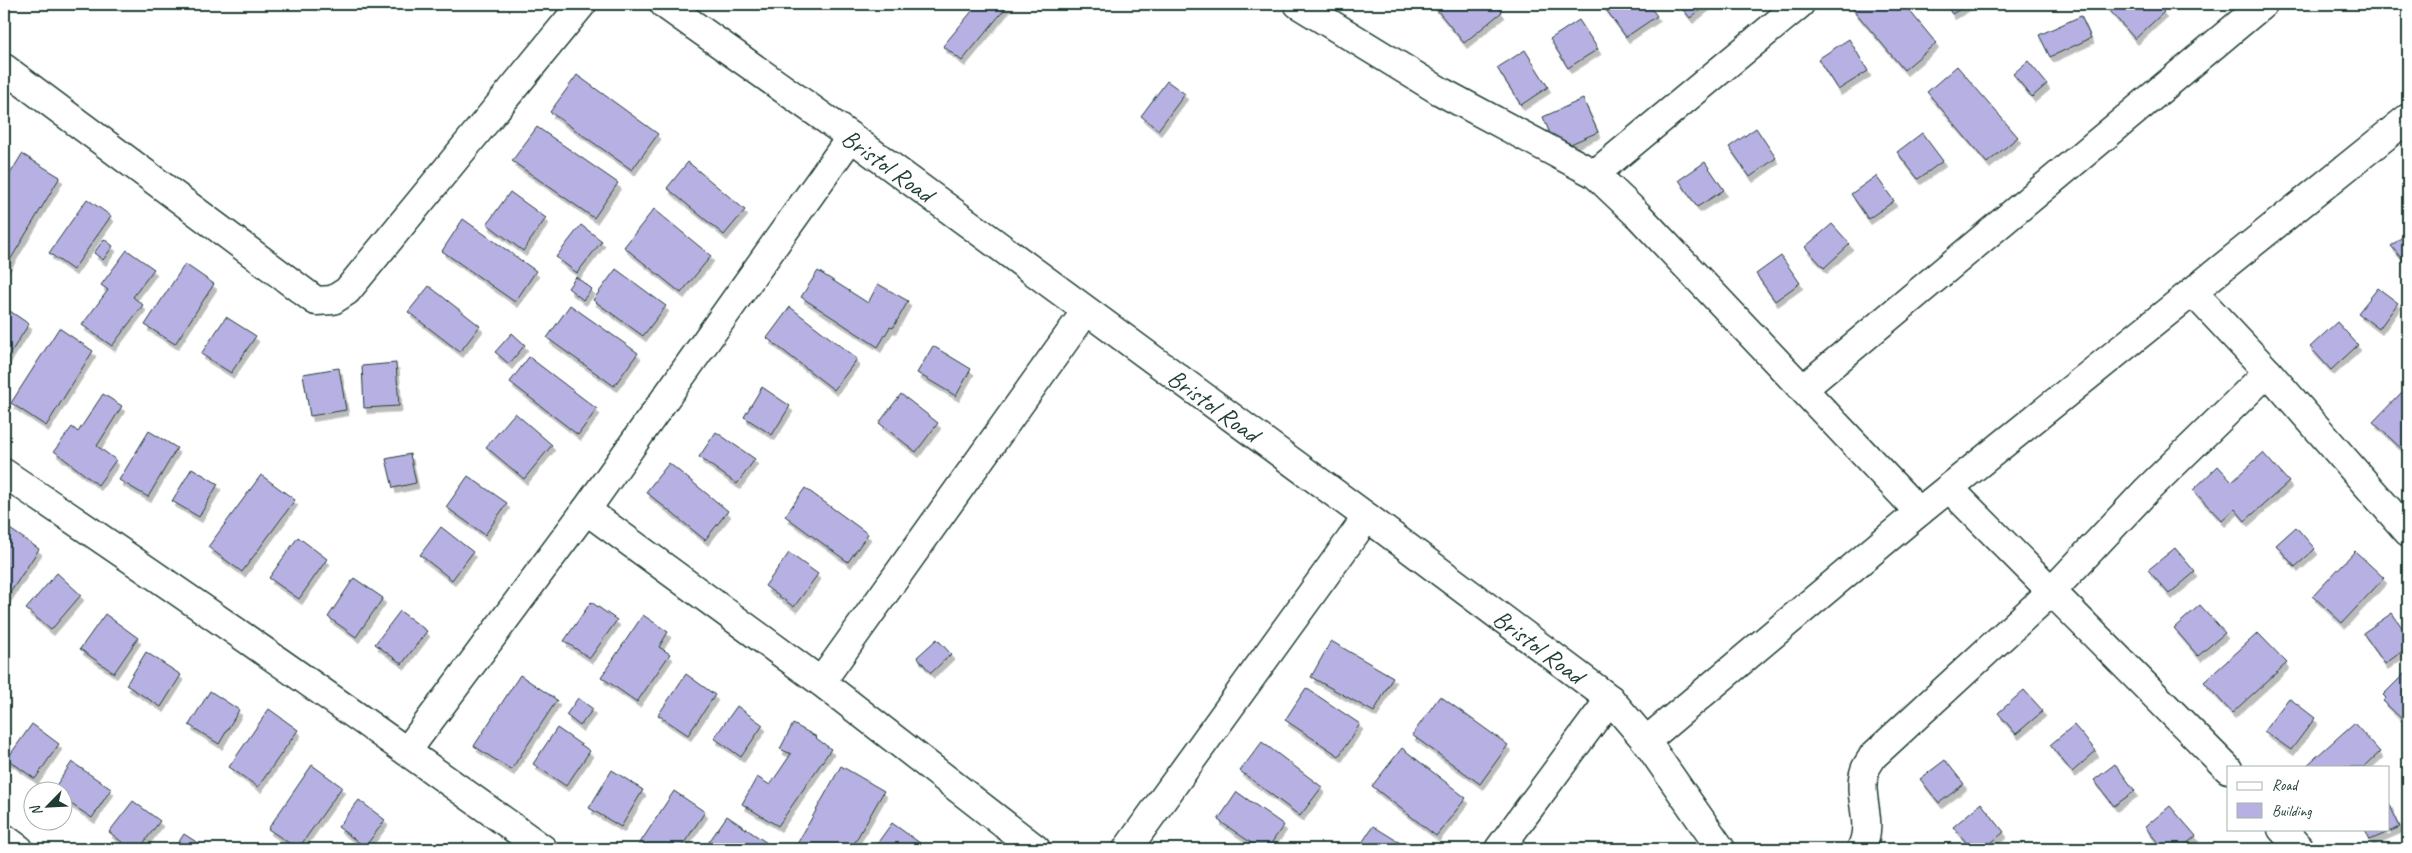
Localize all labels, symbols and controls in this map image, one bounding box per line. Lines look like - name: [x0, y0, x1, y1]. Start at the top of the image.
- street label: Bristol Road: [835, 122, 943, 212]
- street label: Bristol Road: [1161, 362, 1269, 452]
- street label: Bristol Road: [1487, 602, 1593, 694]
- legend: [2227, 766, 2390, 830]
- text: Road: [2272, 776, 2299, 795]
- north arrow: [22, 780, 72, 830]
- text: N: [26, 802, 46, 819]
- text: Building: [2272, 802, 2312, 821]

